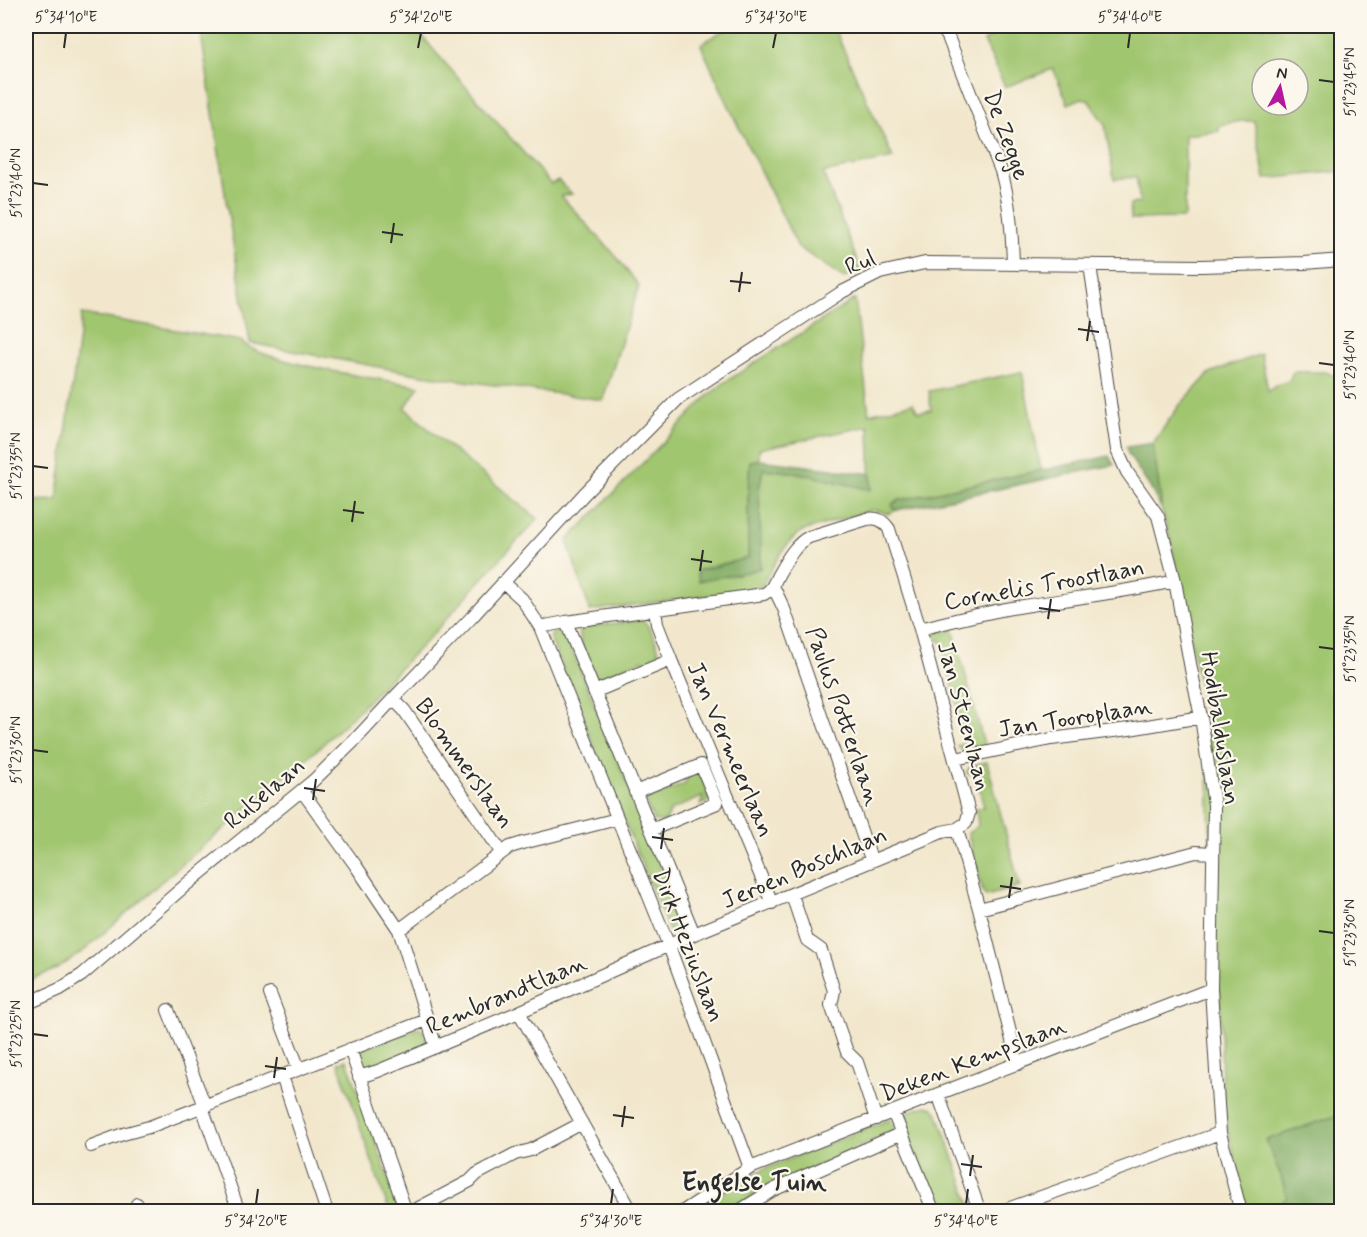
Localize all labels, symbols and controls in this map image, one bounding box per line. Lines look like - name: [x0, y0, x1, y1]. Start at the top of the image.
- text: 5°34'10"E: [35, 8, 98, 28]
- text: 5°34'20"E: [389, 8, 453, 28]
- text: 5°34'30"E: [745, 8, 808, 28]
- text: 5°34'40"E: [1098, 8, 1163, 28]
- text: 51°23'45"N: [1341, 47, 1361, 117]
- north arrow: [1250, 57, 1310, 117]
- text: N: [1275, 62, 1289, 85]
- street label: De Zegge: [973, 86, 1036, 185]
- text: 51°23'40"N: [7, 148, 27, 218]
- street label: Rul: [840, 243, 881, 284]
- text: 51°23'40"N: [1341, 330, 1361, 400]
- text: 51°23'35"N: [7, 432, 27, 500]
- street label: Cornelis Troostlaan: [942, 553, 1147, 618]
- text: 51°23'35"N: [1341, 615, 1361, 683]
- street label: Paulus Potterlaan: [798, 623, 888, 810]
- street label: Jan Steenlaan: [929, 638, 998, 794]
- street label: Hodibalduslaan: [1192, 649, 1247, 807]
- street label: Jan Vermeerlaan: [679, 657, 781, 842]
- street label: Jan Tooroplaan: [996, 691, 1154, 746]
- street label: Blommerslaan: [407, 692, 520, 835]
- text: 51°23'30"N: [7, 716, 27, 784]
- street label: Rulselaan: [218, 751, 312, 837]
- street label: Jeroen Boschlaan: [717, 820, 892, 917]
- street label: Dirk Heziuslaan: [644, 864, 731, 1027]
- text: 51°23'30"N: [1341, 899, 1361, 967]
- street label: Rembrandtlaan: [422, 948, 592, 1043]
- text: 51°23'25"N: [7, 1000, 27, 1068]
- street label: Deken Kempslaan: [876, 1011, 1071, 1110]
- district label: Engelse Tuin: [682, 1166, 827, 1203]
- text: 5°34'20"E: [224, 1212, 288, 1232]
- text: 5°34'30"E: [580, 1212, 643, 1232]
- text: 5°34'40"E: [934, 1212, 999, 1232]

